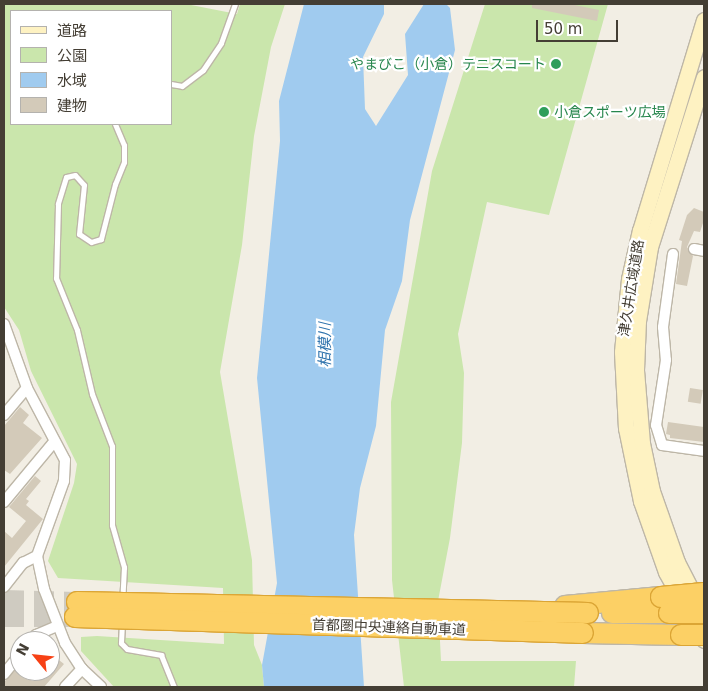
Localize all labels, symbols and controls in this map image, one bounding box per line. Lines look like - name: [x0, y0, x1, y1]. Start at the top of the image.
- legend: [10, 10, 172, 125]
- scale bar: [538, 10, 620, 42]
- text: 50 m: [544, 20, 582, 38]
- text: 道路: [57, 22, 87, 40]
- text: 公園: [57, 47, 87, 65]
- place label: やまびこ（小倉）テニスコート: [350, 56, 546, 72]
- marker: やまびこ（小倉）テニスコート: [550, 58, 562, 70]
- text: 水域: [57, 72, 87, 90]
- text: 建物: [57, 97, 87, 115]
- place label: 小倉スポーツ広場: [554, 104, 666, 120]
- marker: 小倉スポーツ広場: [538, 106, 550, 118]
- street label: 津久井広域道路: [615, 238, 647, 338]
- water label: 相模川: [317, 323, 335, 367]
- street label: 首都圏中央連絡自動車道: [312, 616, 466, 638]
- north arrow: [10, 631, 60, 681]
- text: N: [13, 640, 32, 658]

